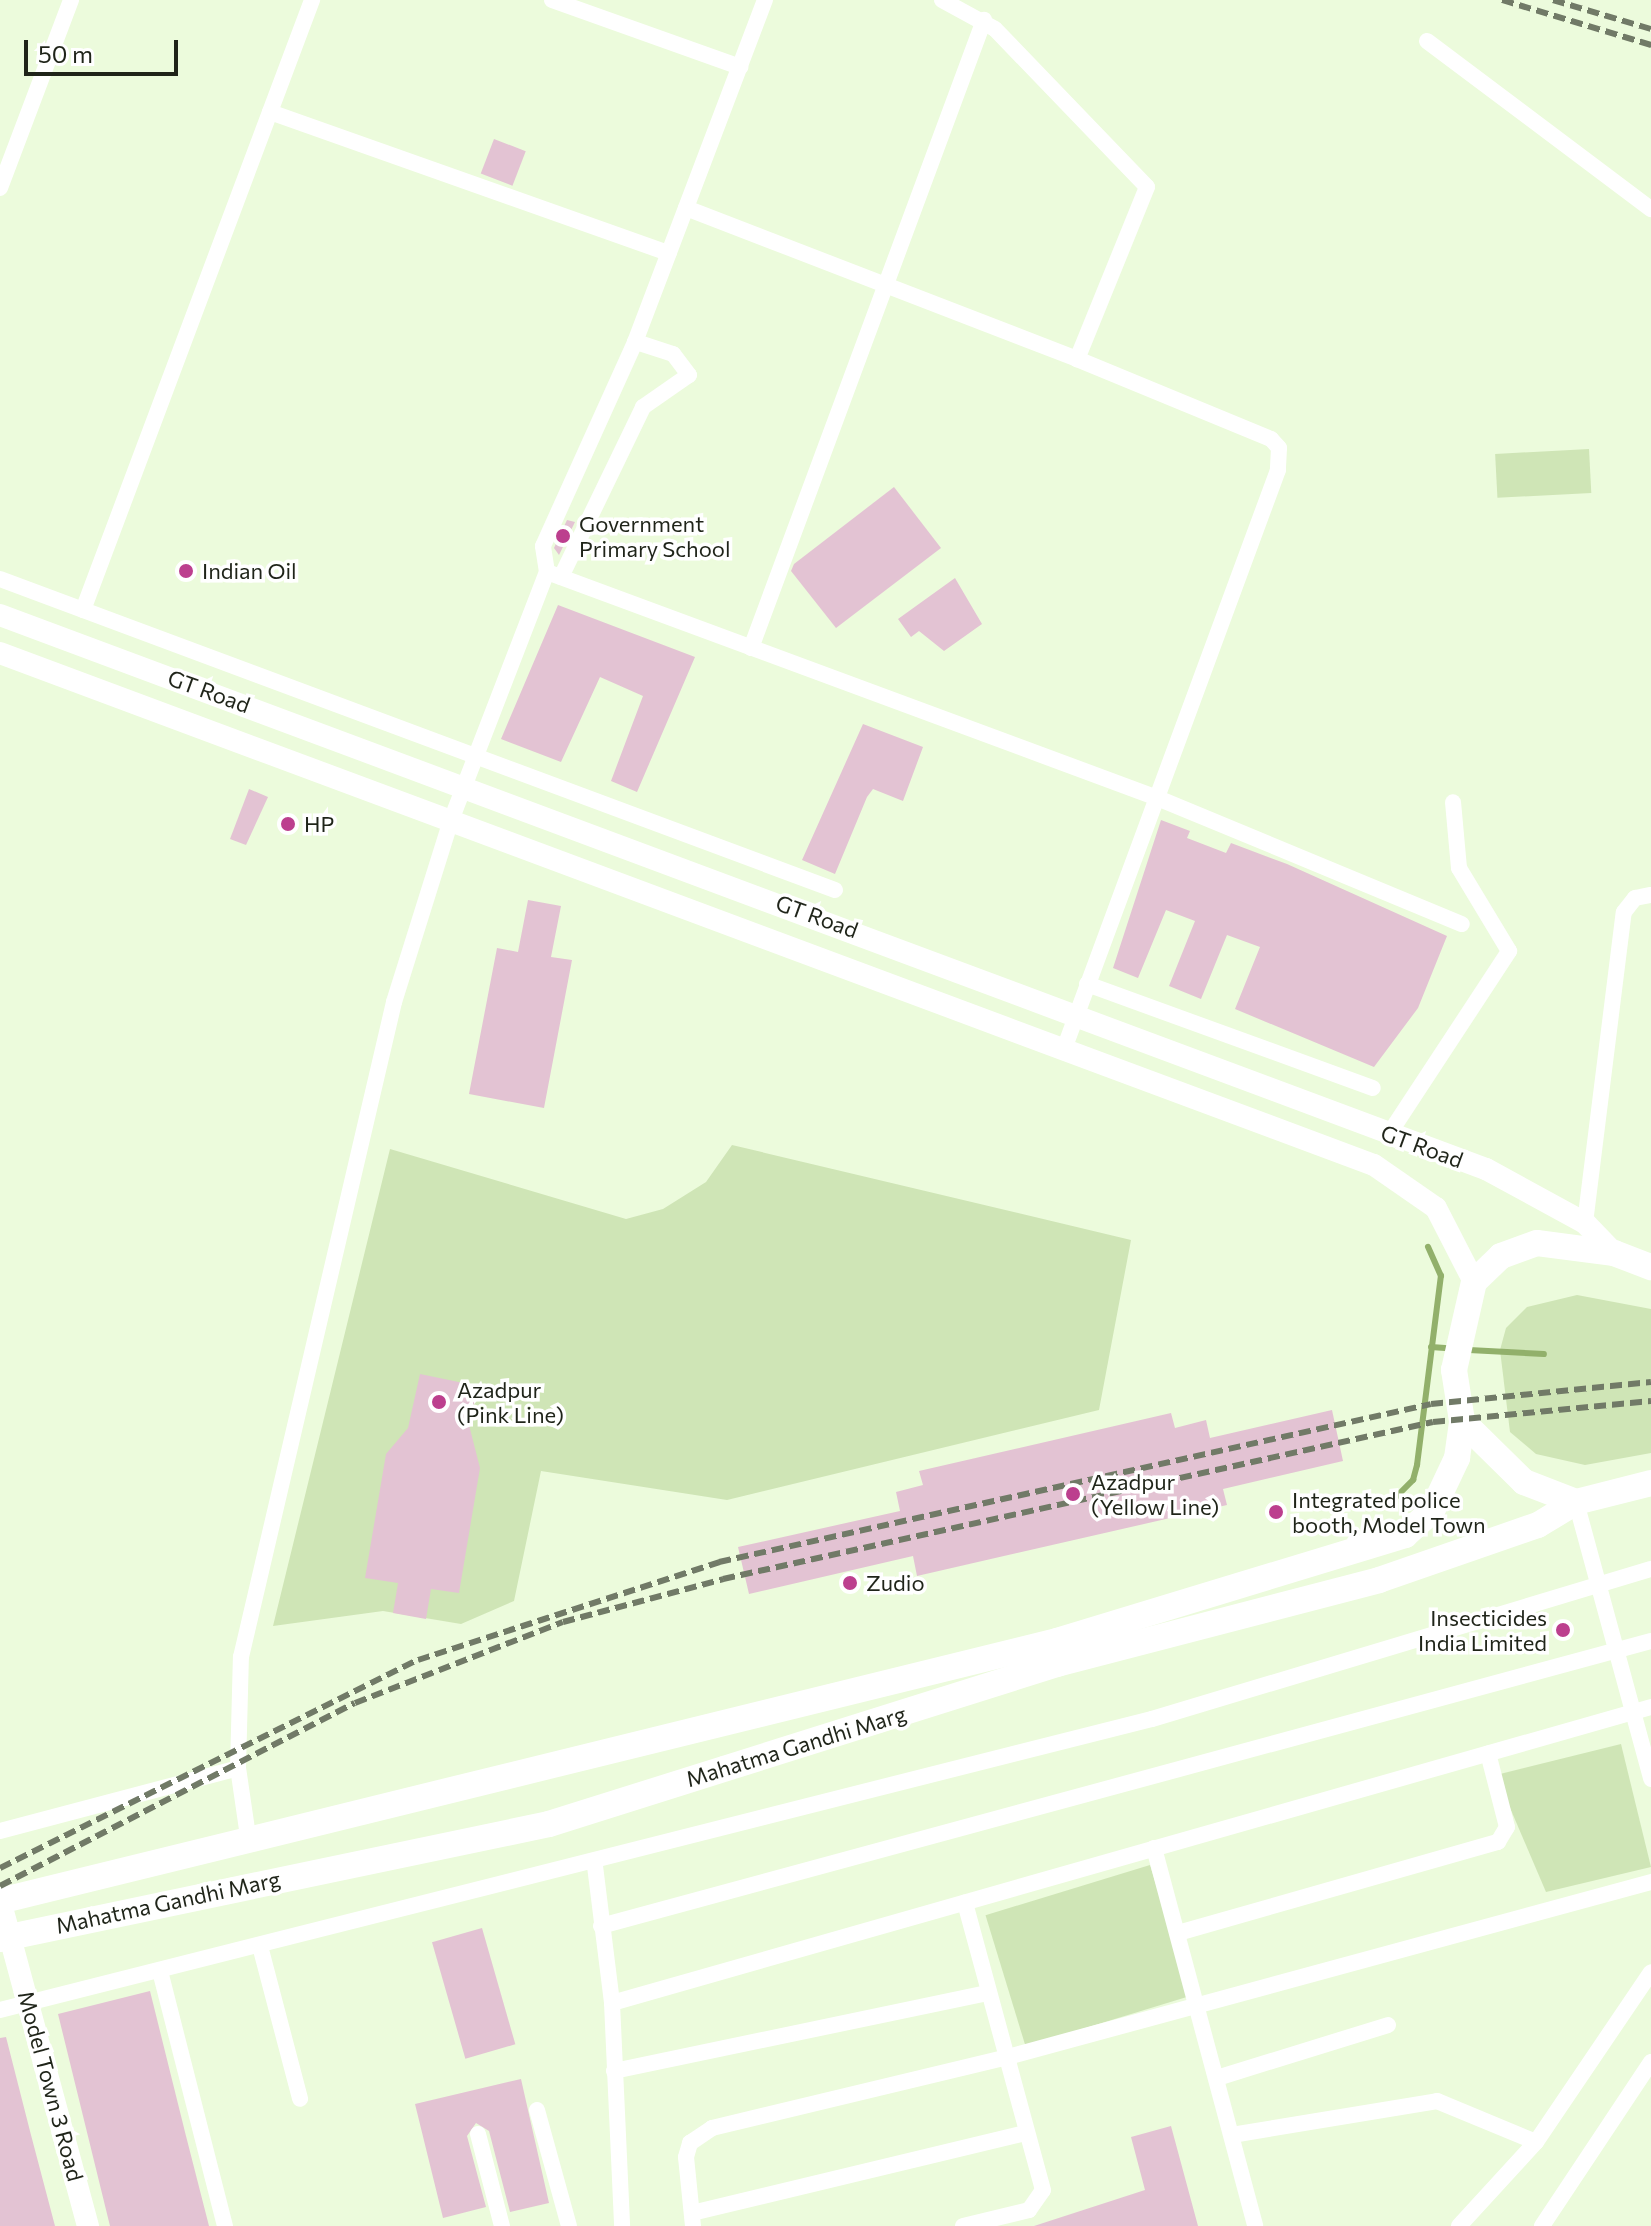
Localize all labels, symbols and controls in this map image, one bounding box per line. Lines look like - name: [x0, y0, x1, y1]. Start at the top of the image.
- scale bar: [28, 24, 182, 74]
- text: 50 m: [38, 39, 93, 68]
- place label: Government Primary School: [579, 510, 731, 562]
- marker: Government Primary School: [554, 527, 572, 545]
- place label: Indian Oil: [202, 558, 297, 584]
- marker: Indian Oil: [177, 562, 195, 580]
- street label: GT Road: [164, 664, 254, 718]
- place label: HP: [304, 811, 334, 837]
- marker: HP: [279, 815, 297, 833]
- street label: GT Road: [772, 889, 862, 943]
- street label: GT Road: [1377, 1119, 1467, 1173]
- place label: Azadpur (Pink Line): [457, 1376, 564, 1428]
- marker: Azadpur (Pink Line): [428, 1391, 450, 1413]
- place label: Azadpur (Yellow Line): [1091, 1468, 1219, 1520]
- marker: Azadpur (Yellow Line): [1062, 1483, 1084, 1505]
- place label: Integrated police booth, Model Town: [1292, 1486, 1486, 1538]
- marker: Integrated police booth, Model Town: [1267, 1503, 1285, 1521]
- place label: Zudio: [866, 1570, 925, 1596]
- marker: Zudio: [841, 1574, 859, 1592]
- place label: Insecticides India Limited: [1418, 1604, 1547, 1656]
- marker: Insecticides India Limited: [1554, 1621, 1572, 1639]
- street label: Mahatma Gandhi Marg: [683, 1700, 909, 1792]
- street label: Mahatma Gandhi Marg: [53, 1865, 283, 1939]
- street label: Model Town 3 Road: [13, 1988, 89, 2184]

